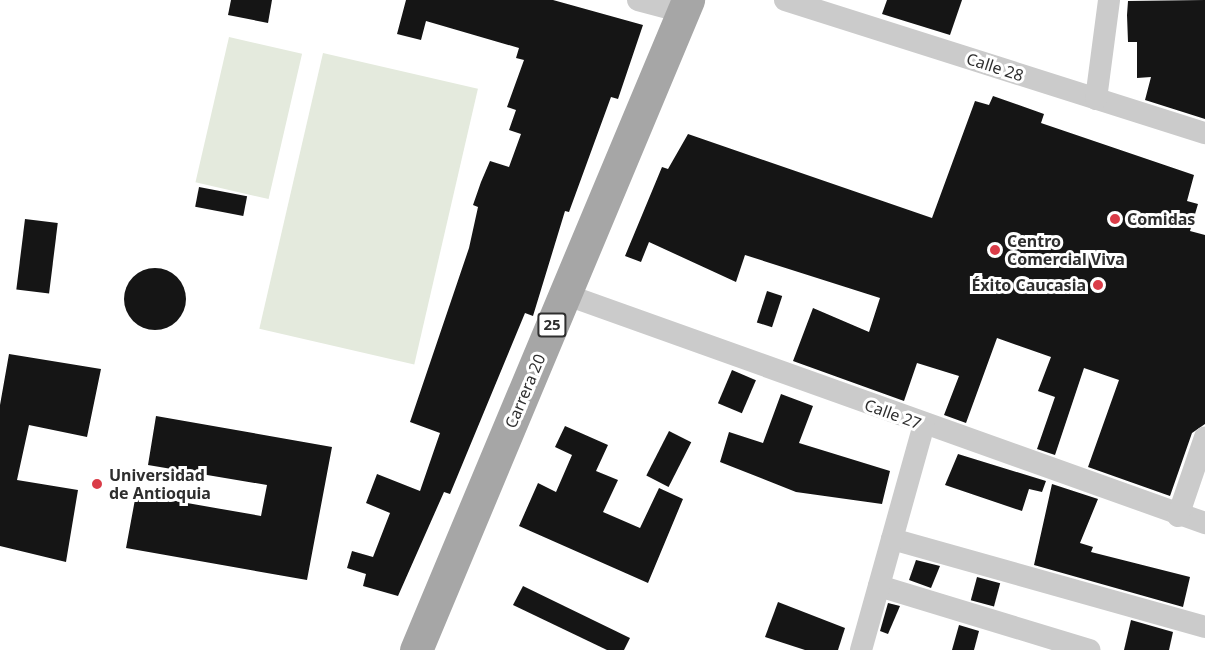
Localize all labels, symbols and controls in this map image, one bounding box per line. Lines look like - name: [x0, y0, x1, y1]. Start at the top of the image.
- street label: Calle 28: [964, 49, 1026, 85]
- place label: Comidas: [1127, 209, 1195, 229]
- marker: Comidas: [1108, 212, 1122, 226]
- place label: Centro Comercial Viva: [1007, 231, 1125, 269]
- marker: Centro Comercial Viva: [988, 243, 1002, 257]
- place label: Éxito Caucasia: [971, 275, 1086, 295]
- marker: Éxito Caucasia: [1091, 278, 1105, 292]
- road number: 25: [537, 313, 567, 337]
- street label: Carrera 20: [501, 351, 549, 431]
- street label: Calle 27: [862, 395, 924, 433]
- place label: Universidad de Antioquia: [109, 465, 211, 503]
- marker: Universidad de Antioquia: [90, 477, 104, 491]

